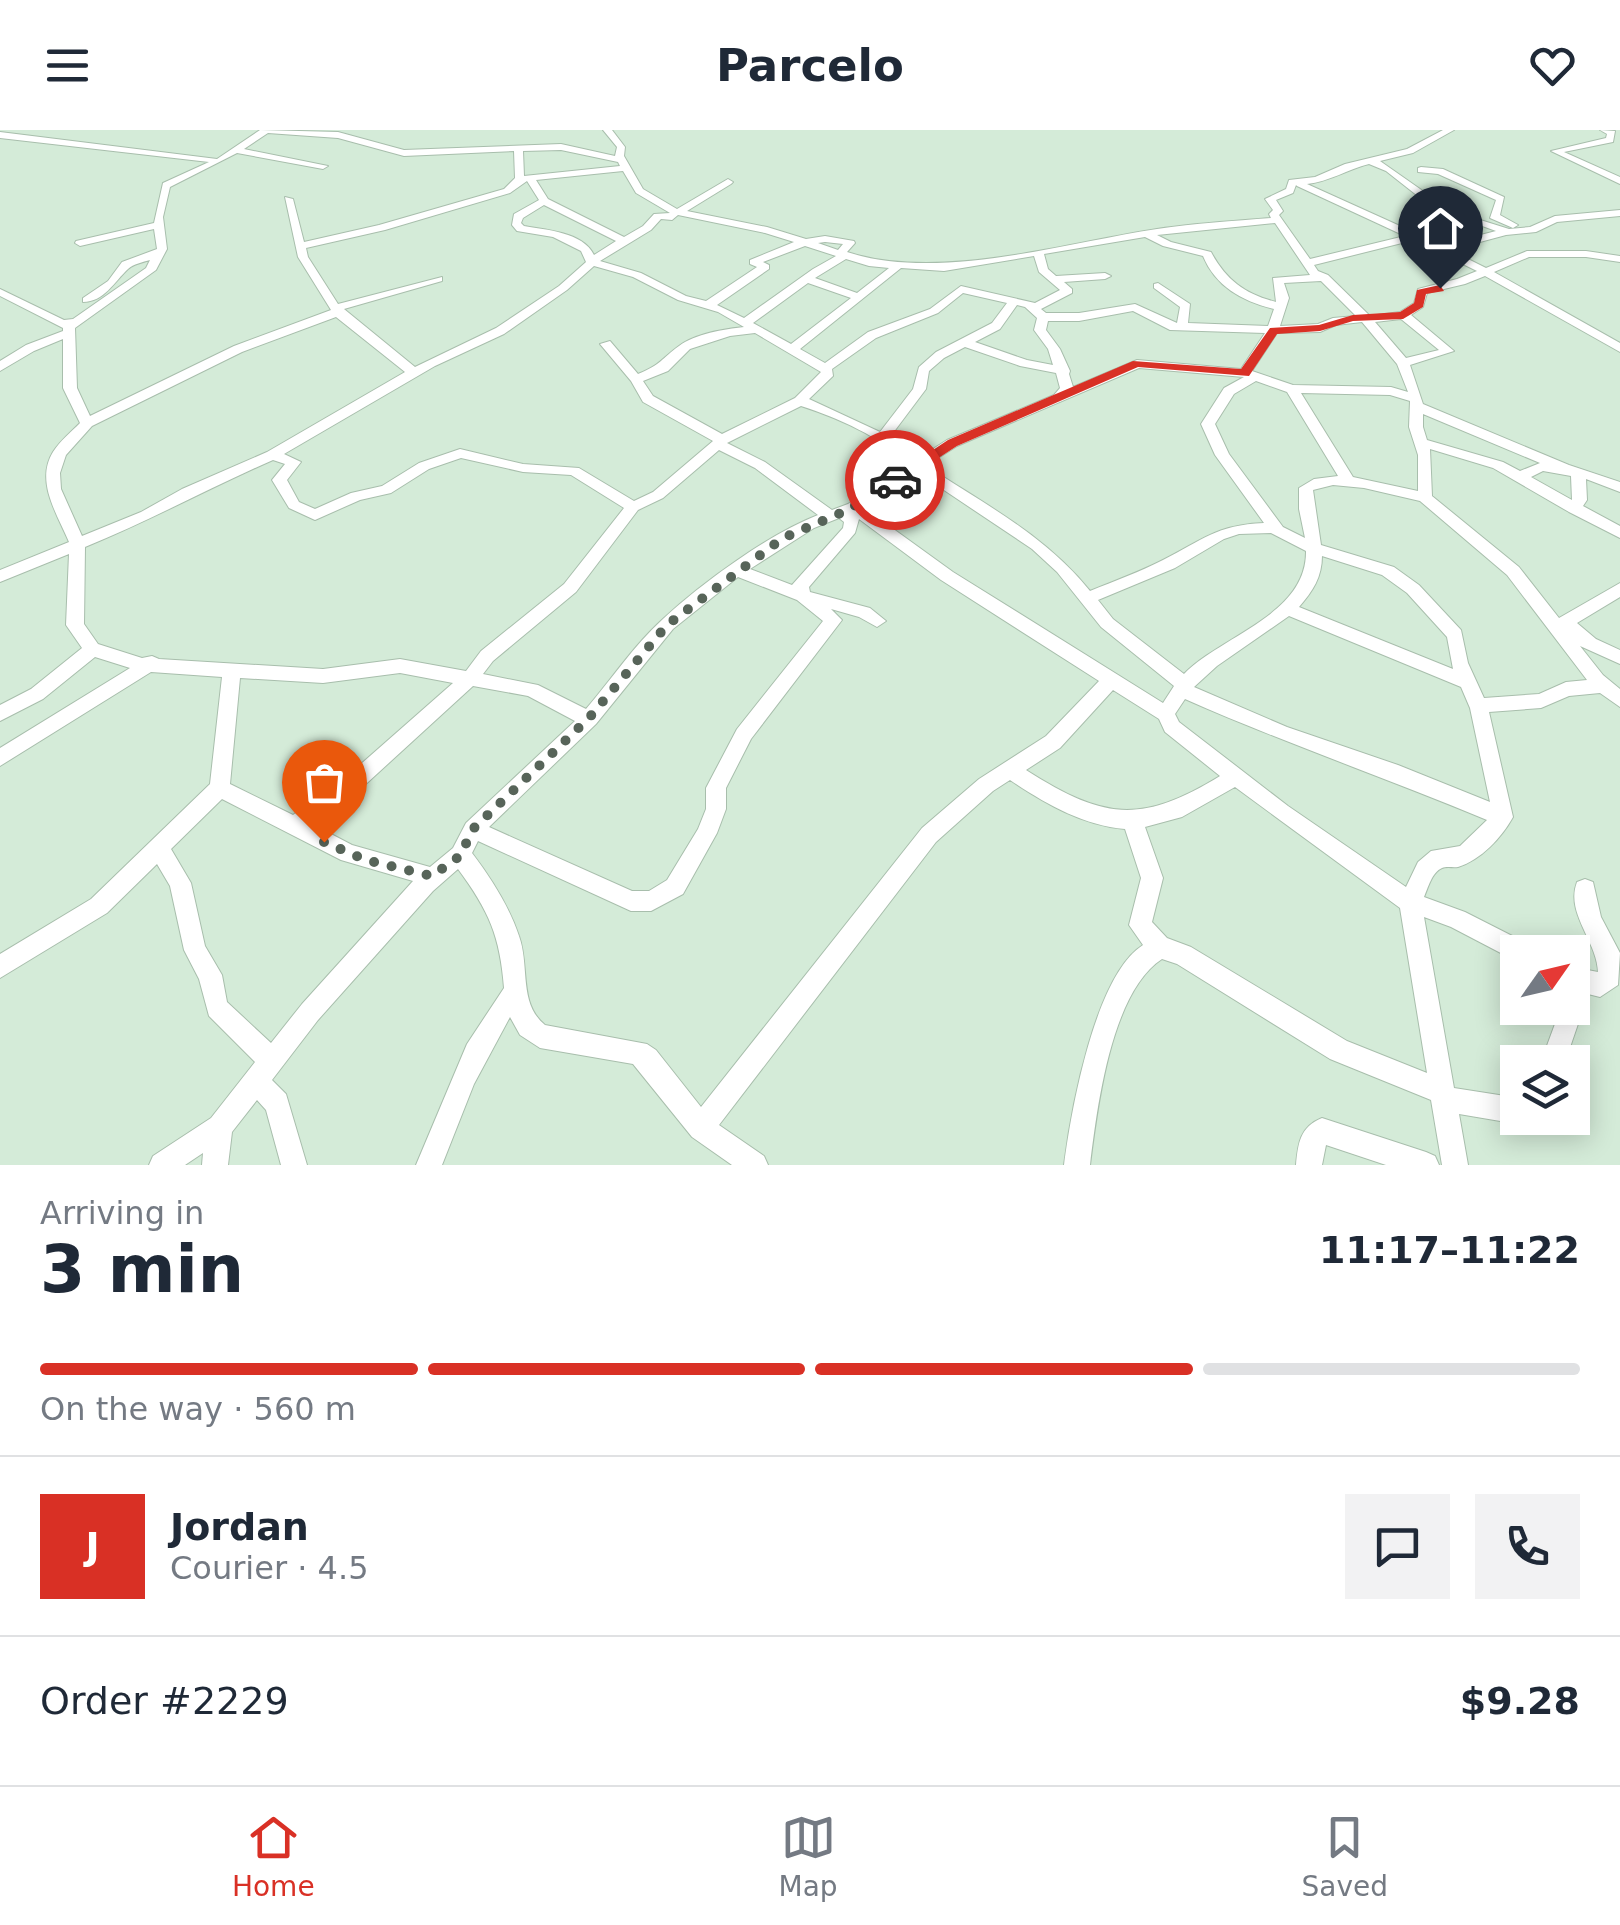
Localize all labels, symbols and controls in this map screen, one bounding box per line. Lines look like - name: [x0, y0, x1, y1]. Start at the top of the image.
- icon: menu: [40, 38, 95, 93]
- icon: heart: [1525, 38, 1580, 93]
- text: Parcelo: [716, 39, 904, 92]
- pin: [1398, 186, 1483, 289]
- icon: home: [1413, 201, 1468, 256]
- courier: [845, 430, 945, 530]
- icon: car: [868, 453, 923, 508]
- pin: [282, 740, 367, 843]
- icon: bag: [297, 755, 352, 810]
- north arrow: [1500, 935, 1590, 1025]
- map controls: [1500, 935, 1590, 1135]
- button: layers: [1500, 1045, 1590, 1135]
- text: Arriving in: [40, 1194, 204, 1232]
- text: 11:17–11:22: [1319, 1228, 1580, 1272]
- text: 3 min: [40, 1232, 244, 1307]
- text: On the way · 560 m: [40, 1390, 356, 1428]
- button: chat: [1345, 1494, 1450, 1599]
- button: phone: [1475, 1494, 1580, 1599]
- text: Jordan: [170, 1505, 309, 1549]
- text: J: [85, 1524, 100, 1568]
- text: Courier · 4.5: [170, 1549, 369, 1587]
- text: Order #2229: [40, 1679, 289, 1723]
- text: $9.28: [1460, 1679, 1580, 1723]
- tab: Home: [232, 1810, 315, 1903]
- tab: Map: [779, 1810, 838, 1903]
- tab: Saved: [1302, 1810, 1388, 1903]

